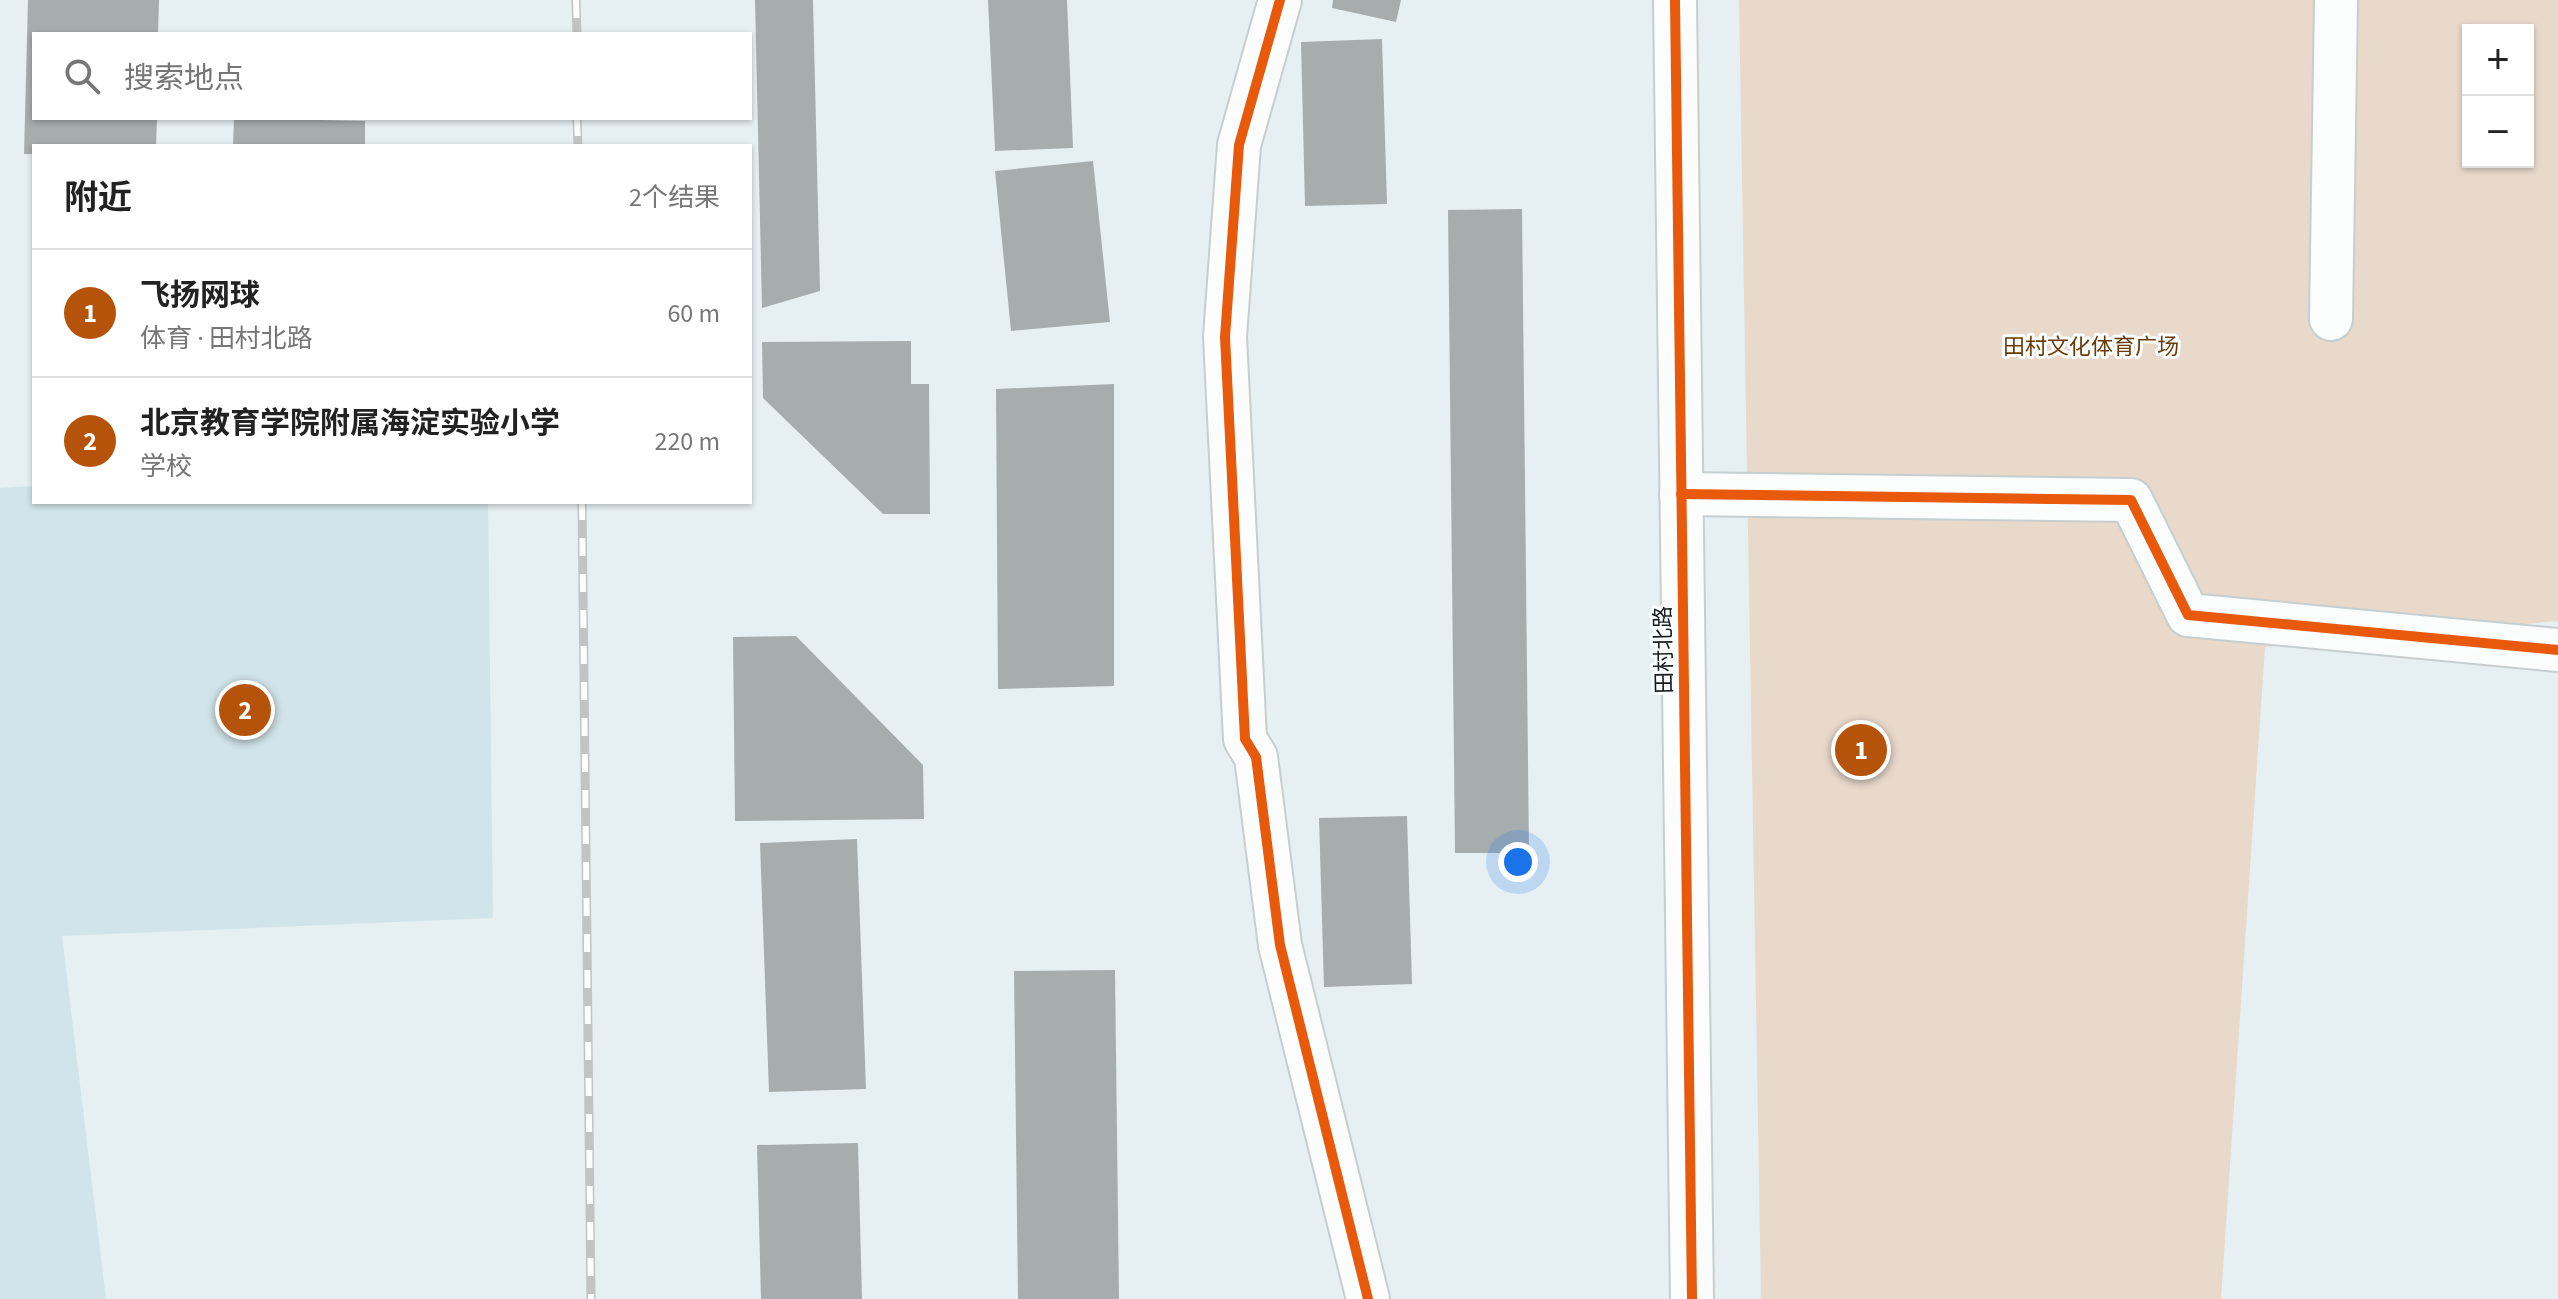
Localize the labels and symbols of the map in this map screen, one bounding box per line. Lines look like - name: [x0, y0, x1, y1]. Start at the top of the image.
- park label: 田村文化体育广场: [2003, 331, 2179, 363]
- street label: 田村北路: [1647, 606, 1681, 694]
- pin: 2: [219, 680, 271, 740]
- pin: 1: [1835, 720, 1887, 780]
- your location: [1498, 842, 1538, 882]

